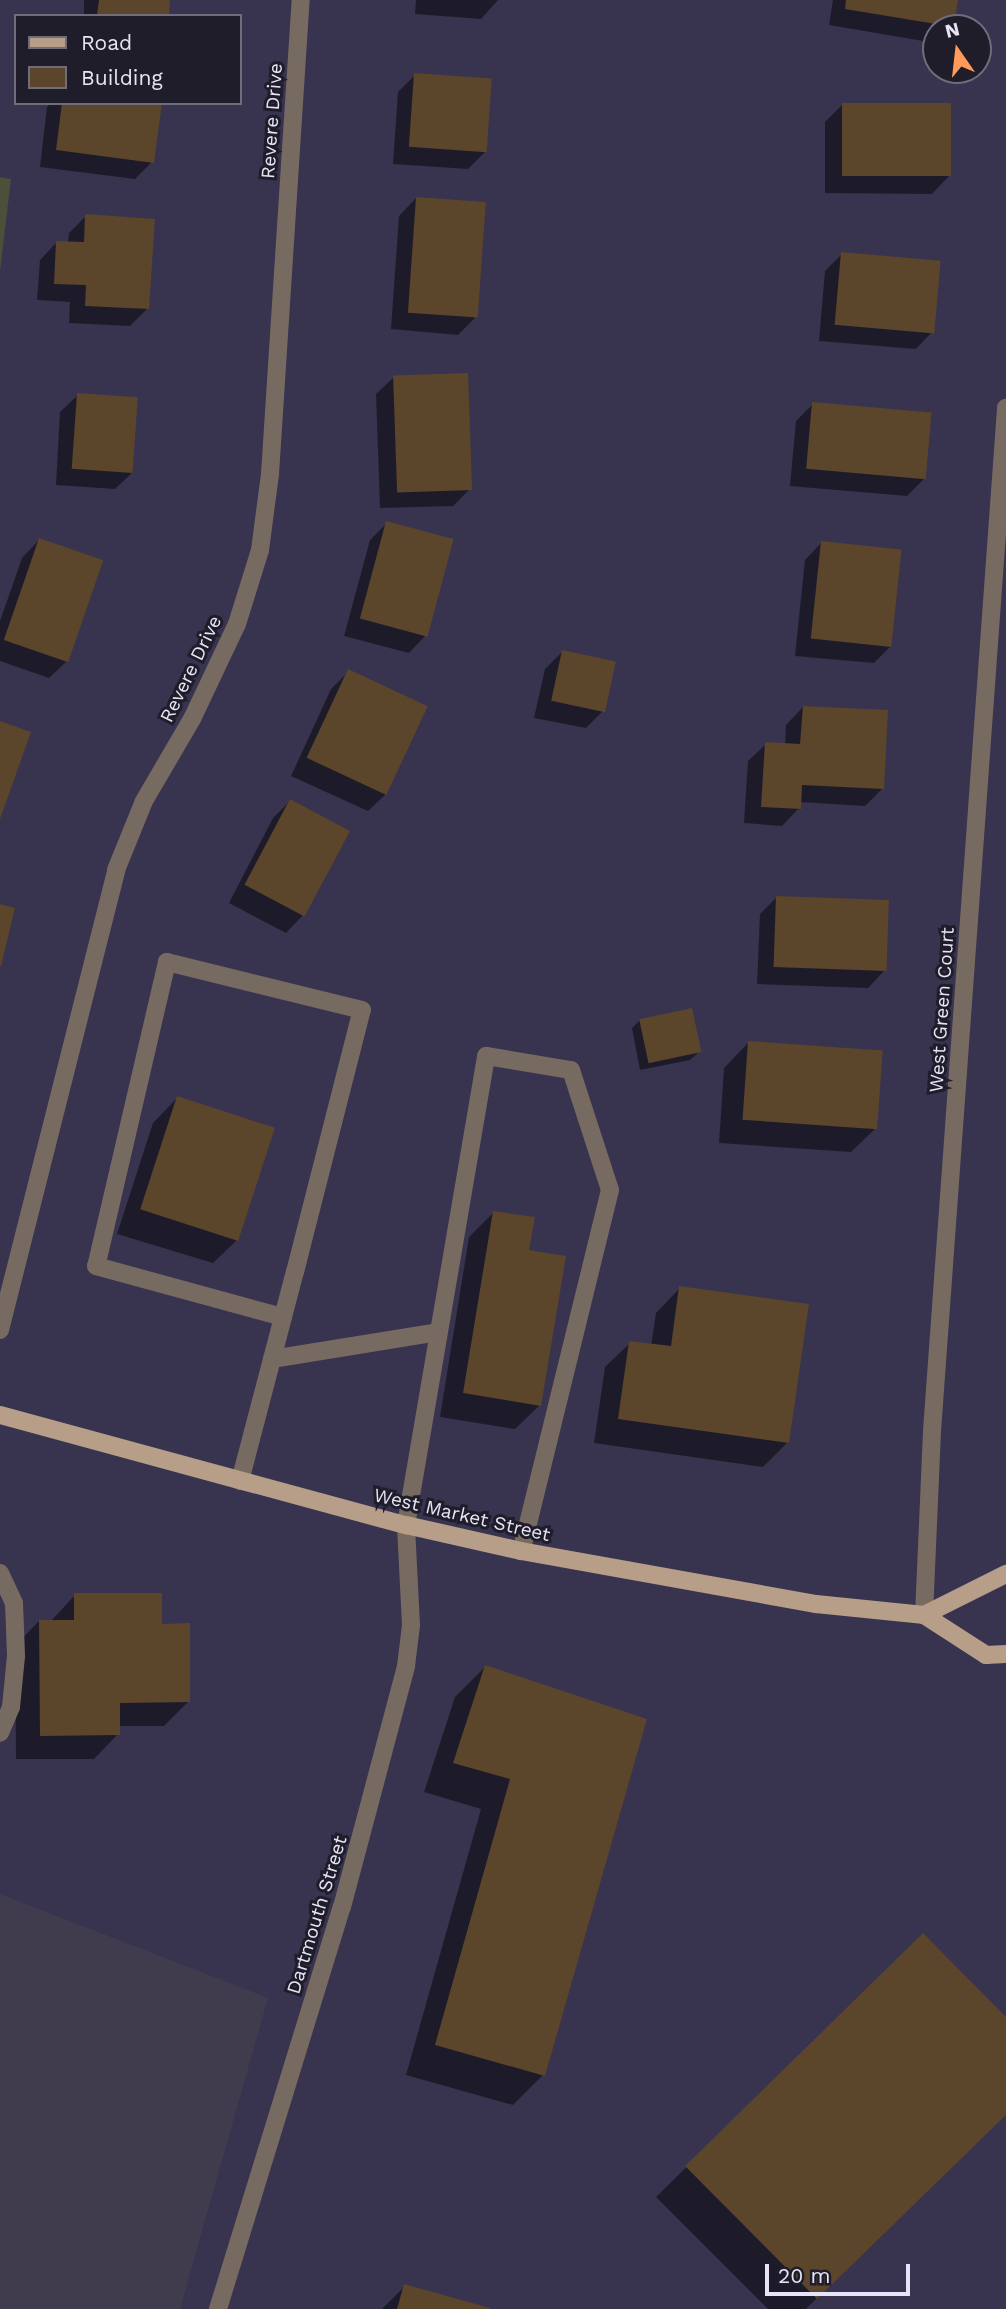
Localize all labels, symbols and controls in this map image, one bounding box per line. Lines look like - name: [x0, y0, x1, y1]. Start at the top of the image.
- legend: [14, 14, 242, 105]
- north arrow: [922, 14, 992, 84]
- text: N: [943, 17, 962, 43]
- text: Road: [81, 30, 132, 55]
- street label: Revere Drive: [257, 62, 287, 180]
- text: Building: [81, 65, 163, 90]
- street label: Revere Drive: [155, 612, 227, 726]
- street label: West Green Court: [925, 927, 959, 1093]
- street label: West Market Street: [372, 1484, 552, 1546]
- street label: Dartmouth Street: [282, 1833, 352, 1997]
- scale bar: [768, 2250, 913, 2294]
- text: 20 m: [778, 2263, 830, 2288]

